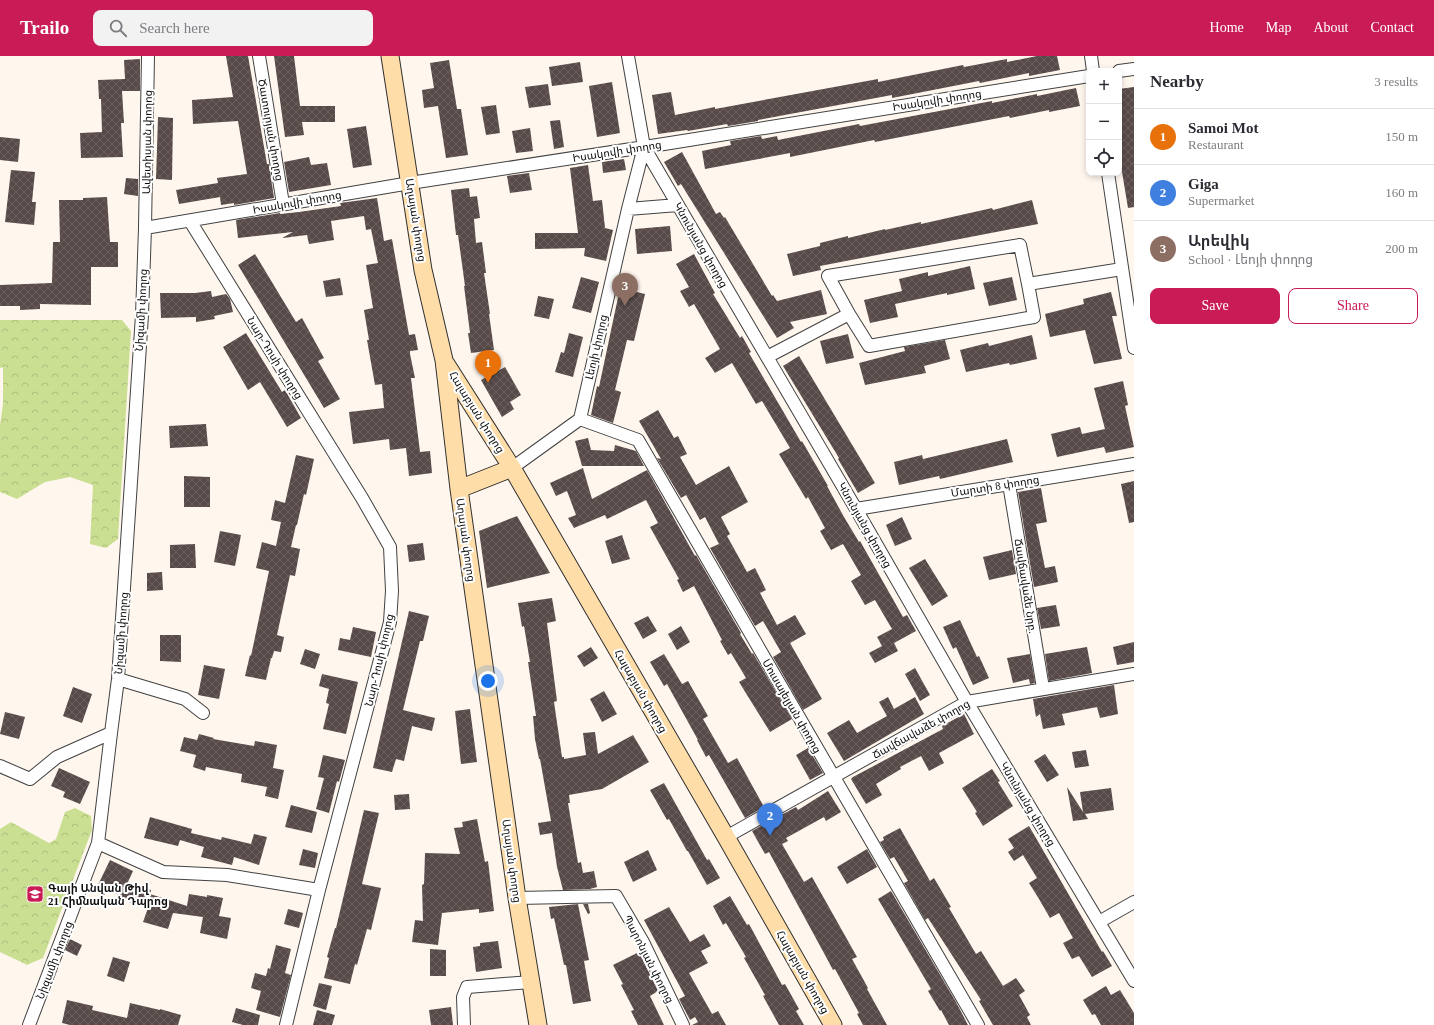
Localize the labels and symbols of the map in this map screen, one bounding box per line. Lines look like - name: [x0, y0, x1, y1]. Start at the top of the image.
- street label: Ծատուրյան փողոց: [255, 78, 286, 182]
- street label: Իսակովի փողոց: [892, 87, 983, 114]
- street label: Ավետիսյան փողոց: [140, 90, 155, 194]
- street label: Իսակովի փողոց: [572, 138, 663, 165]
- street label: Աղայան փողոց: [402, 177, 429, 263]
- street label: Իսակովի փողոց: [252, 188, 343, 217]
- street label: Կնունյանց փողոց: [671, 200, 730, 290]
- street label: Նիզամի փողոց: [133, 268, 150, 352]
- pin: 3: [612, 273, 638, 306]
- street label: Լեոյի փողոց: [583, 313, 610, 381]
- street label: Նար-Դոսի փողոց: [244, 315, 305, 402]
- pin: 1: [475, 350, 501, 383]
- street label: Հալաբյան փողոց: [446, 369, 507, 456]
- street label: Մարտի 8 փողոց: [950, 473, 1040, 500]
- street label: Կնունյանց փողոց: [835, 480, 894, 570]
- street label: Աղայան փողոց: [453, 497, 478, 583]
- street label: Ճավճավաձե նրբ.: [1012, 538, 1039, 635]
- street label: Նիզամի փողոց: [112, 591, 131, 675]
- street label: Նար-Դոսի փողոց: [363, 613, 396, 708]
- street label: Հալաբյան փողոց: [611, 647, 670, 735]
- street label: Մուսայելյան փողոց: [759, 657, 824, 756]
- your location: [478, 671, 498, 691]
- street label: Ճավճավաձե փողոց: [870, 697, 972, 762]
- street label: Կնունյանց փողոց: [997, 760, 1058, 849]
- pin: 2: [757, 803, 783, 836]
- street label: Աղայան փողոց: [499, 818, 524, 904]
- place label: Գայի Անվան Թիվ 21 Հիմնական Դպրոց: [48, 882, 168, 908]
- school or university icon: Գայի Անվան Թիվ 21 Հիմնական Դպրոց: [25, 884, 45, 904]
- street label: Պարոնյան փողոց: [621, 913, 676, 1005]
- street label: Նիզամի փողոց: [34, 919, 75, 1001]
- street label: Հալաբյան փողոց: [773, 928, 832, 1016]

